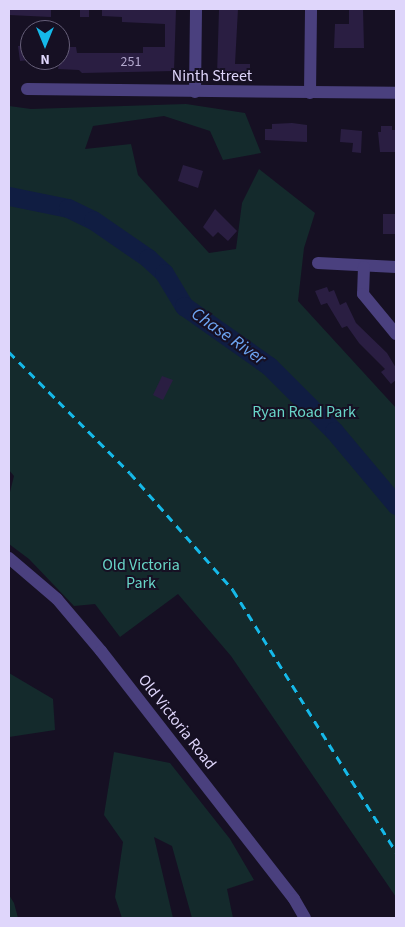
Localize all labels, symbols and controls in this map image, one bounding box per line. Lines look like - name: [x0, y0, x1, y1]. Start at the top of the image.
- north arrow: [20, 20, 70, 70]
- text: N: [40, 49, 50, 69]
- house number: 251: [121, 54, 141, 70]
- street label: Ninth Street: [172, 66, 252, 86]
- water label: Chase River: [187, 304, 269, 370]
- park label: Ryan Road Park: [252, 402, 356, 422]
- park label: Old Victoria Park: [102, 555, 180, 593]
- street label: Old Victoria Road: [134, 671, 220, 773]

